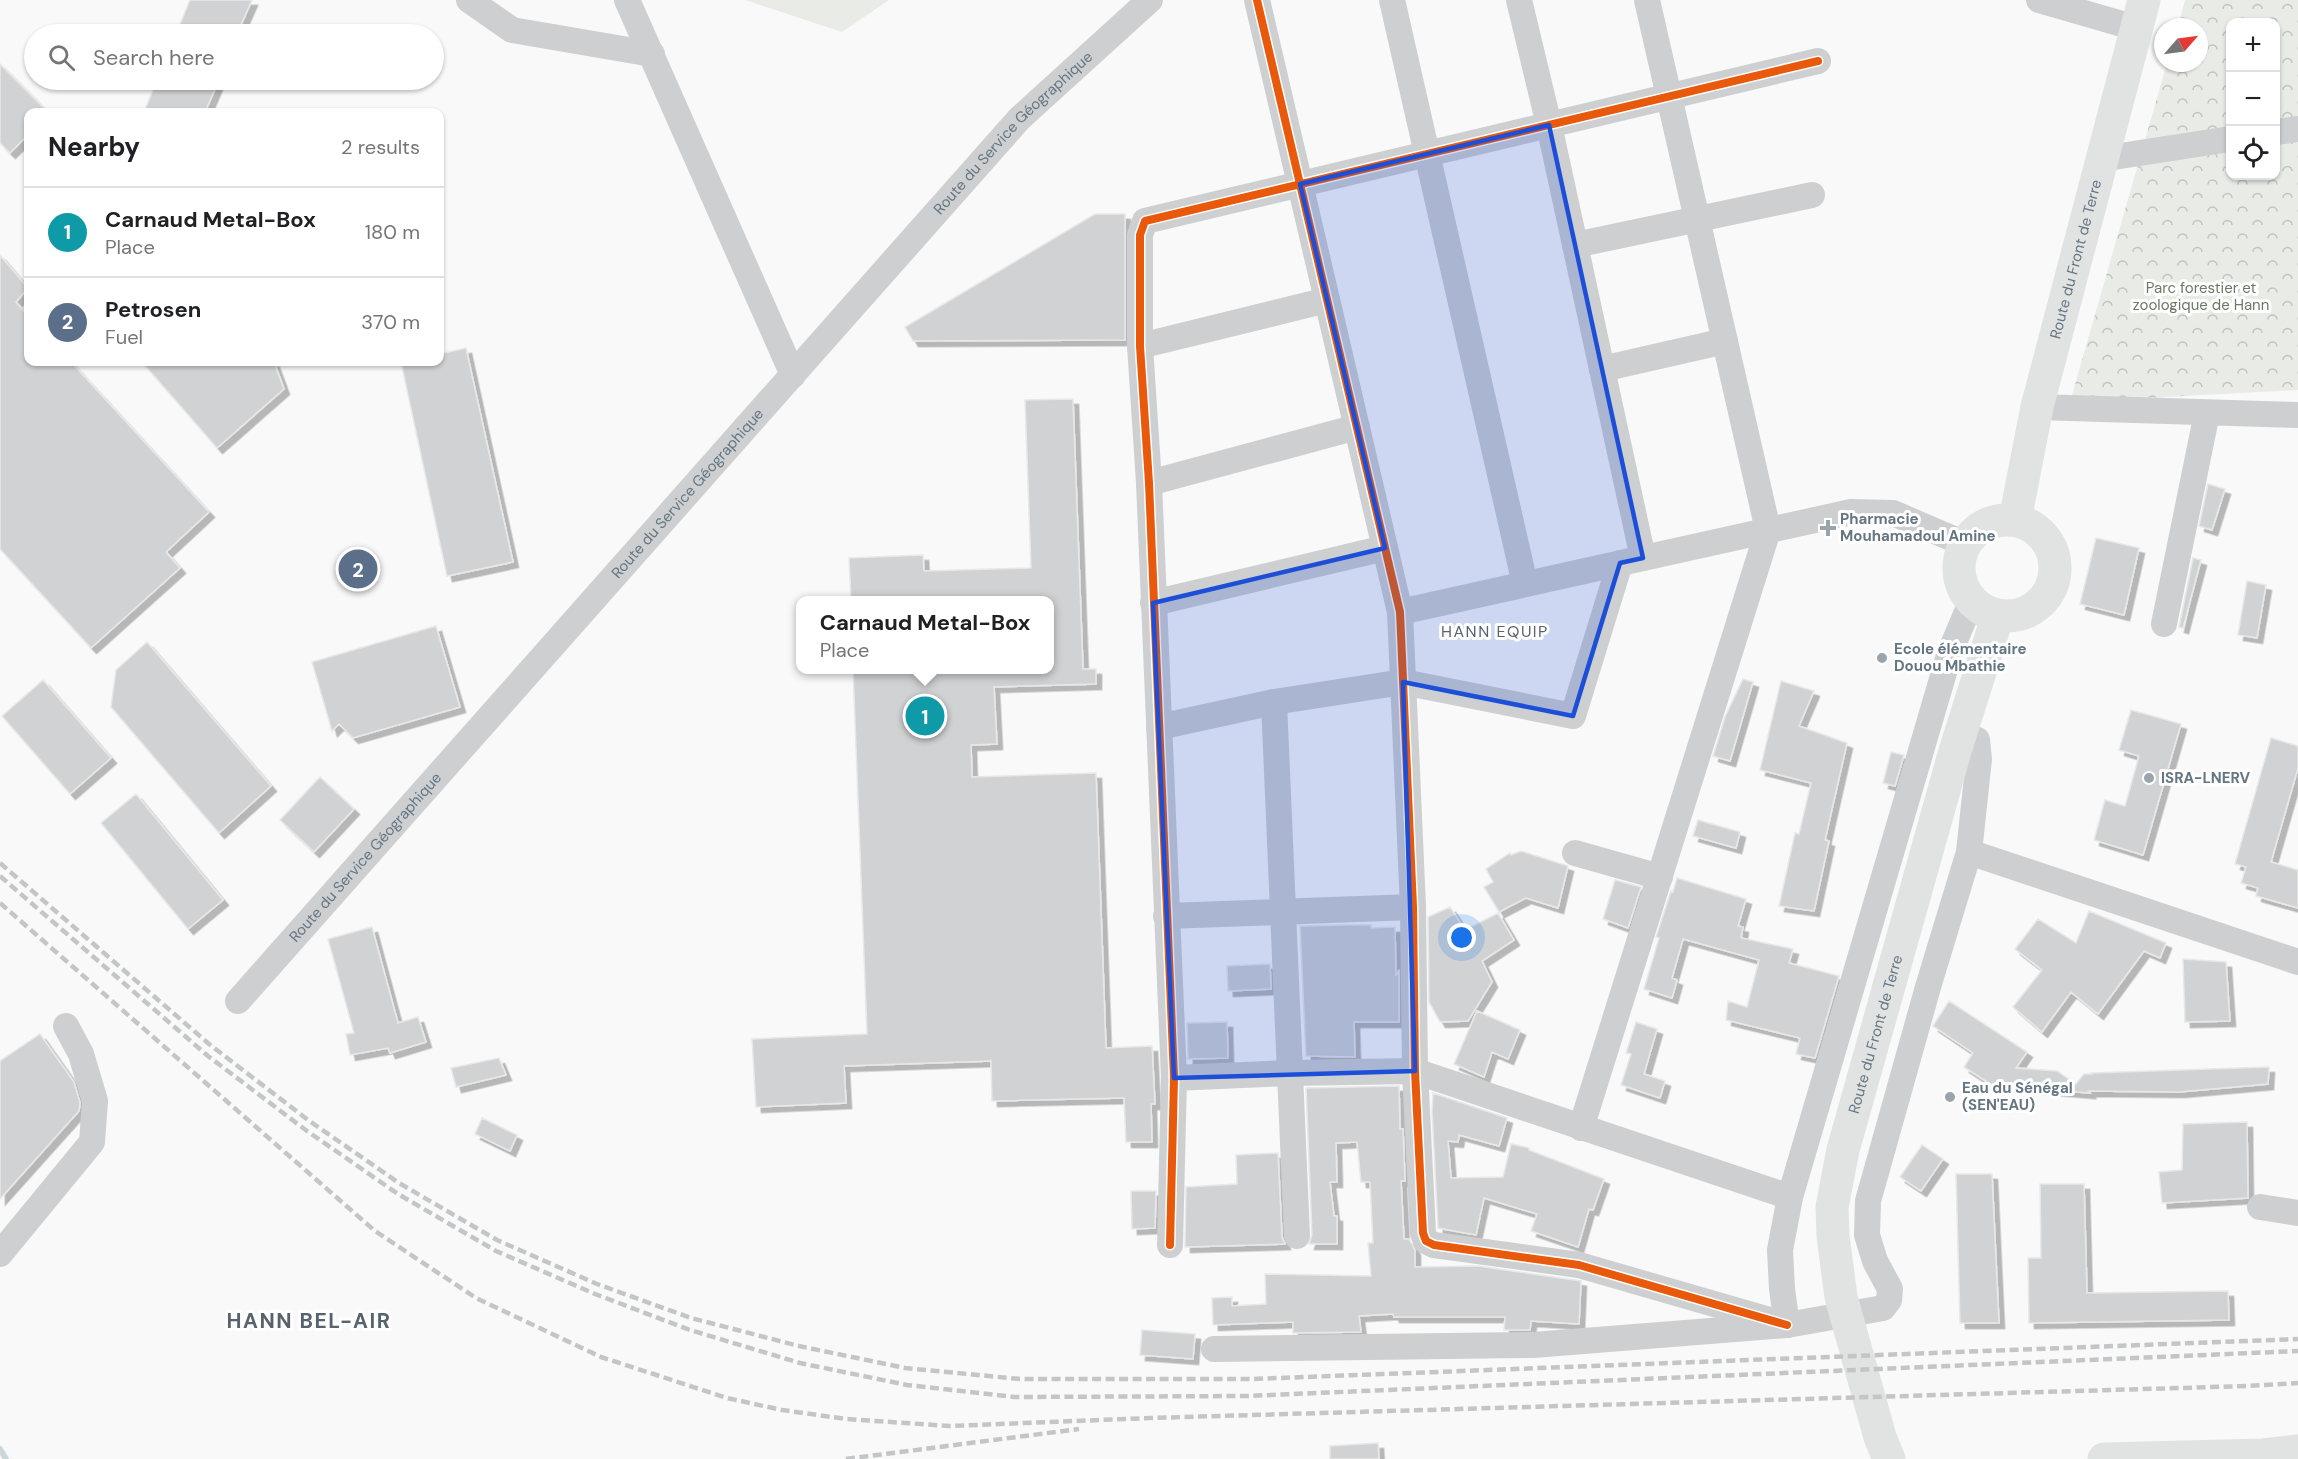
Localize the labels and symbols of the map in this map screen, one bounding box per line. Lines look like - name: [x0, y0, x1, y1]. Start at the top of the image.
- north arrow: [2154, 18, 2208, 72]
- street label: Route du Service Géographique: [929, 47, 1097, 219]
- street label: Route du Front de Terre: [2045, 177, 2106, 341]
- park label: Parc forestier et zoologique de Hann: [2133, 278, 2269, 315]
- street label: Route du Service Géographique: [607, 404, 768, 583]
- place label: Pharmacie Mouhamadoul Amine: [1840, 509, 1996, 546]
- marker: Pharmacie Mouhamadoul Amine: [1821, 521, 1835, 535]
- pin: 2: [338, 546, 378, 592]
- district label: HANN EQUIP: [1441, 621, 1549, 642]
- place label: Ecole élémentaire Douou Mbathie: [1894, 639, 2026, 676]
- marker: Ecole élémentaire Douou Mbathie: [1875, 651, 1889, 665]
- pin: 1: [906, 694, 944, 738]
- street label: Route du Service Géographique: [285, 768, 446, 946]
- place label: ISRA-LNERV: [2161, 768, 2251, 788]
- marker: ISRA-LNERV: [2142, 771, 2156, 785]
- your location: [1447, 923, 1476, 952]
- street label: Route du Front de Terre: [1844, 953, 1907, 1116]
- place label: Eau du Sénégal (SEN'EAU): [1962, 1078, 2073, 1115]
- marker: Eau du Sénégal (SEN'EAU): [1943, 1090, 1957, 1104]
- district label: HANN BEL-AIR: [227, 1307, 391, 1335]

